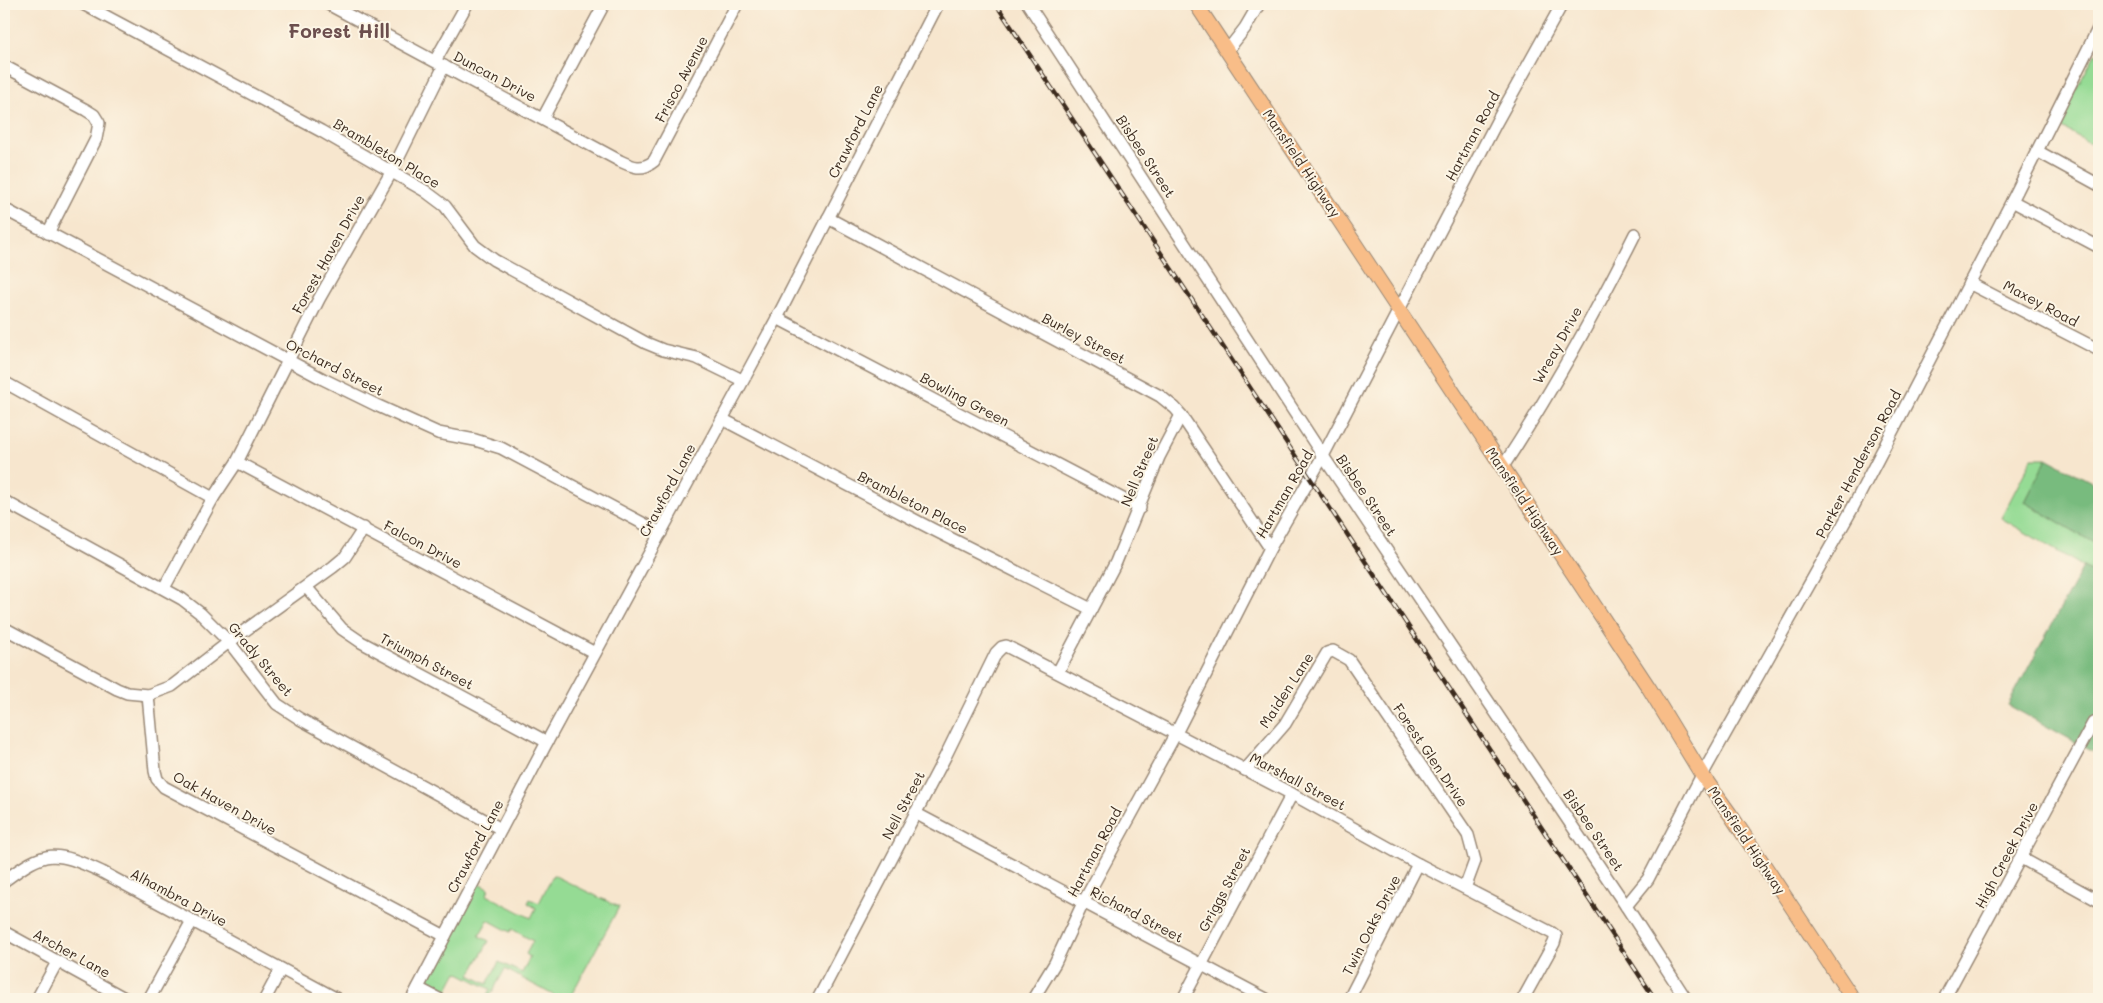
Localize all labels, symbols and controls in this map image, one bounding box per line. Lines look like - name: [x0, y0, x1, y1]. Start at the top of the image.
- district label: Forest Hill: [288, 18, 390, 43]
- street label: Frisco Avenue: [650, 32, 712, 126]
- street label: Duncan Drive: [450, 46, 540, 106]
- street label: Crawford Lane: [823, 81, 887, 181]
- street label: Hartman Road: [1440, 88, 1504, 184]
- street label: Mansfield Highway: [1259, 105, 1345, 221]
- street label: Bisbee Street: [1112, 111, 1180, 201]
- street label: Brambleton Place: [330, 114, 444, 192]
- street label: Forest Haven Drive: [287, 191, 369, 317]
- street label: Maxey Road: [2000, 275, 2082, 331]
- street label: Wreay Drive: [1528, 303, 1586, 387]
- street label: Burley Street: [1039, 308, 1129, 368]
- street label: Orchard Street: [283, 334, 387, 400]
- street label: Bowling Green: [917, 367, 1013, 431]
- street label: Parker Henderson Road: [1811, 387, 1905, 541]
- street label: Nell Street: [1116, 433, 1162, 509]
- street label: Crawford Lane: [634, 440, 700, 540]
- street label: Mansfield Highway: [1482, 443, 1568, 559]
- street label: Hartman Road: [1251, 446, 1317, 542]
- street label: Bisbee Street: [1333, 450, 1401, 540]
- street label: Brambleton Place: [855, 466, 971, 538]
- street label: Falcon Drive: [381, 515, 465, 573]
- street label: Grady Street: [224, 618, 298, 700]
- street label: Triumph Street: [377, 628, 477, 694]
- street label: Maiden Lane: [1254, 649, 1318, 731]
- street label: Forest Glen Drive: [1389, 700, 1473, 810]
- street label: Marshall Street: [1247, 748, 1349, 814]
- street label: Oak Haven Drive: [170, 767, 280, 839]
- street label: Nell Street: [877, 767, 929, 843]
- street label: Mansfield Highway: [1704, 782, 1790, 898]
- street label: Bisbee Street: [1560, 785, 1628, 875]
- street label: Crawford Lane: [442, 796, 508, 896]
- street label: High Creek Drive: [1970, 798, 2042, 912]
- street label: Hartman Road: [1062, 804, 1126, 900]
- street label: Griggs Street: [1194, 843, 1254, 935]
- street label: Alhambra Drive: [127, 863, 231, 931]
- street label: Twin Oaks Drive: [1337, 871, 1405, 979]
- street label: Richard Street: [1087, 881, 1187, 947]
- street label: Archer Lane: [30, 924, 114, 982]

